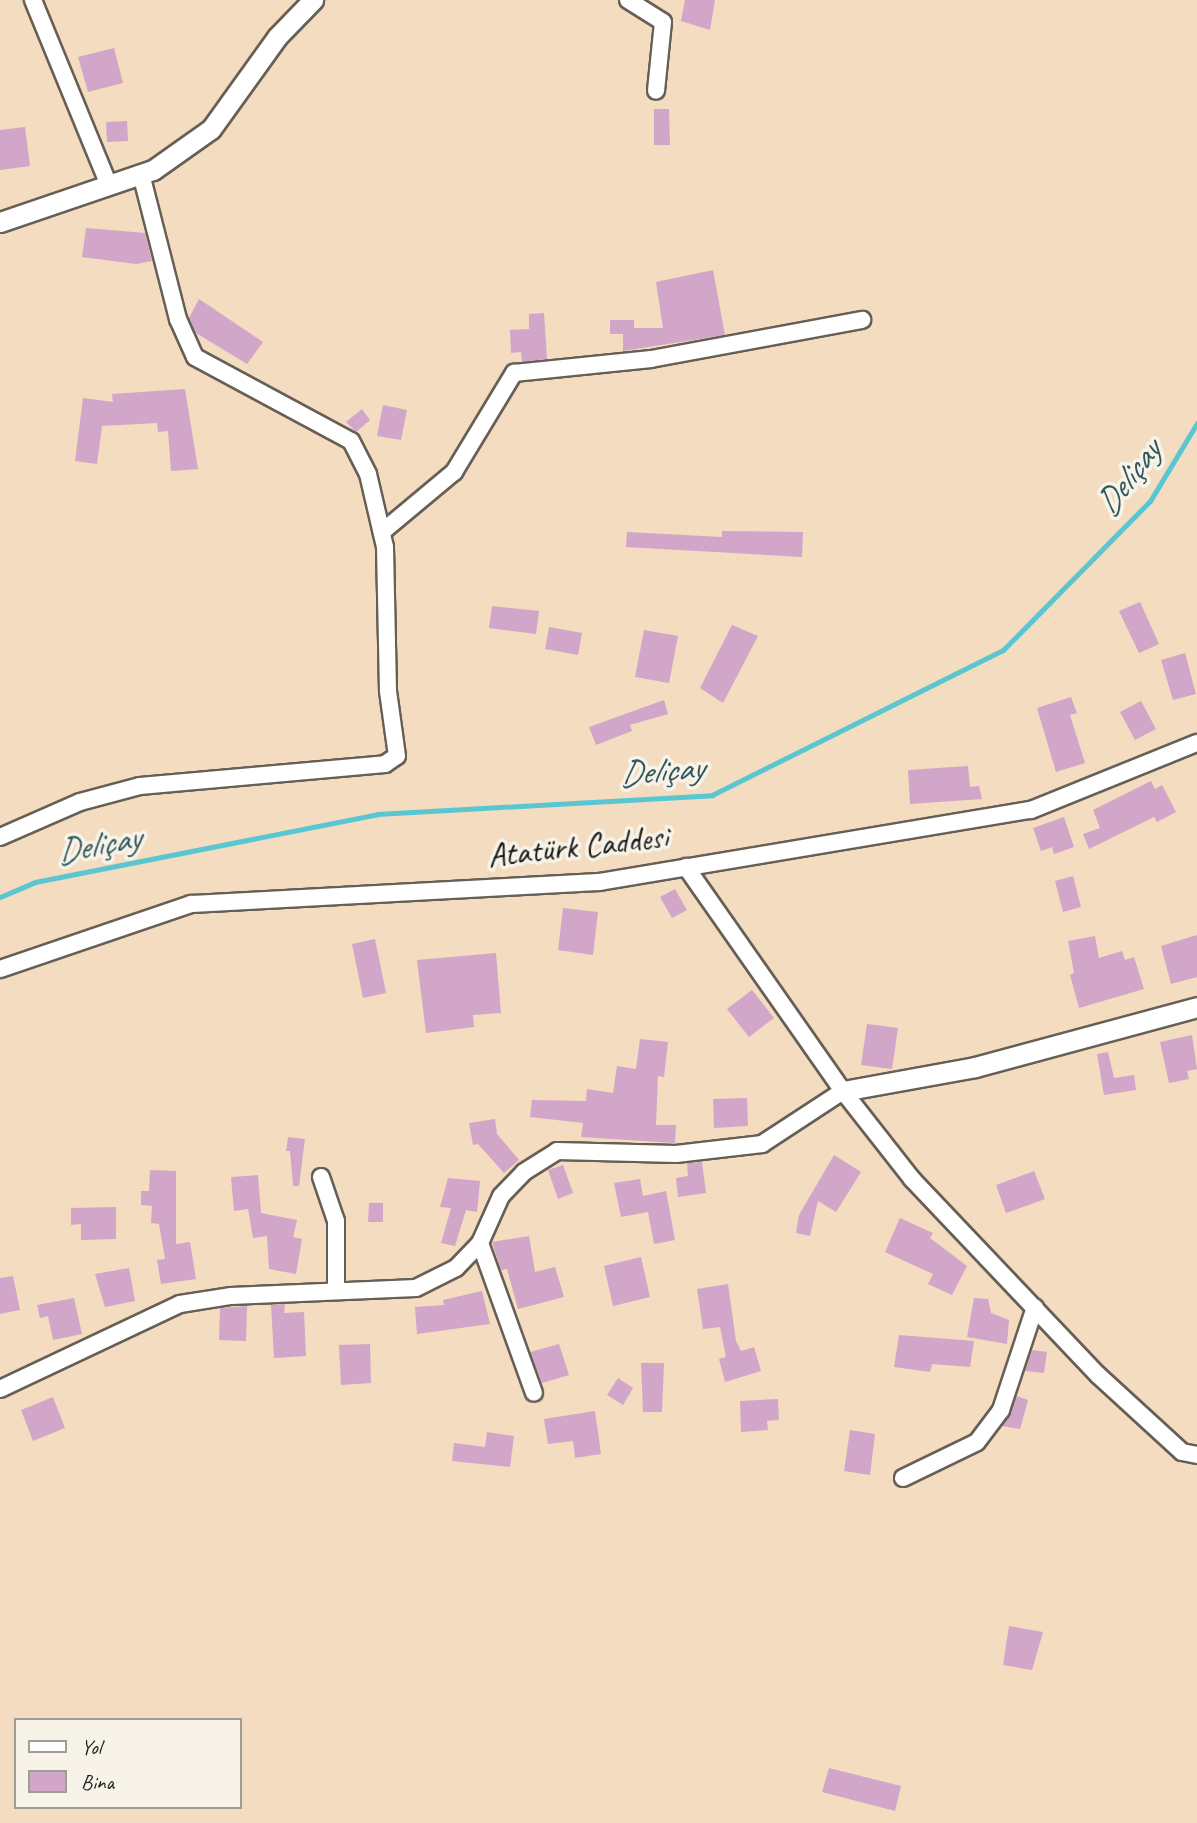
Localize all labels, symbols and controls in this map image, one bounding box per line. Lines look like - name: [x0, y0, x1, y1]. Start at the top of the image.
- water label: Deliçay: [1086, 432, 1170, 524]
- water label: Deliçay: [617, 746, 705, 796]
- water label: Deliçay: [53, 816, 143, 874]
- street label: Atatürk Caddesi: [486, 818, 670, 876]
- legend: [14, 1718, 242, 1809]
- text: Yol: [81, 1734, 101, 1760]
- text: Bina: [81, 1769, 114, 1795]

